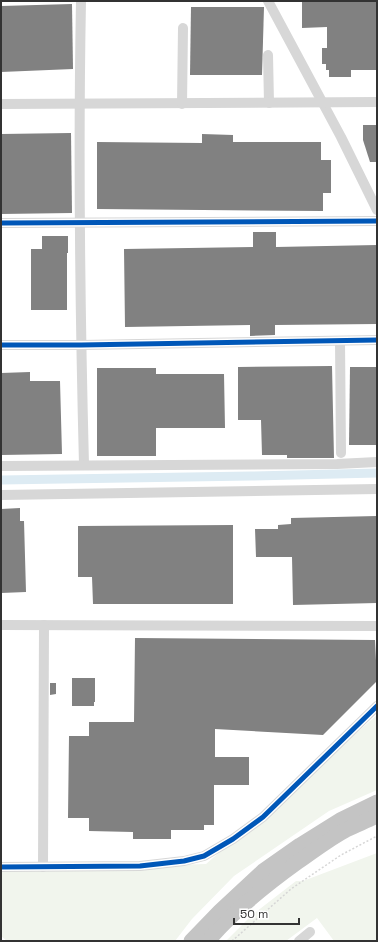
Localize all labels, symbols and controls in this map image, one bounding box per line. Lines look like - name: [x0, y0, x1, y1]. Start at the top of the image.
- scale bar: [234, 900, 299, 926]
- text: 50 m: [240, 906, 268, 922]

